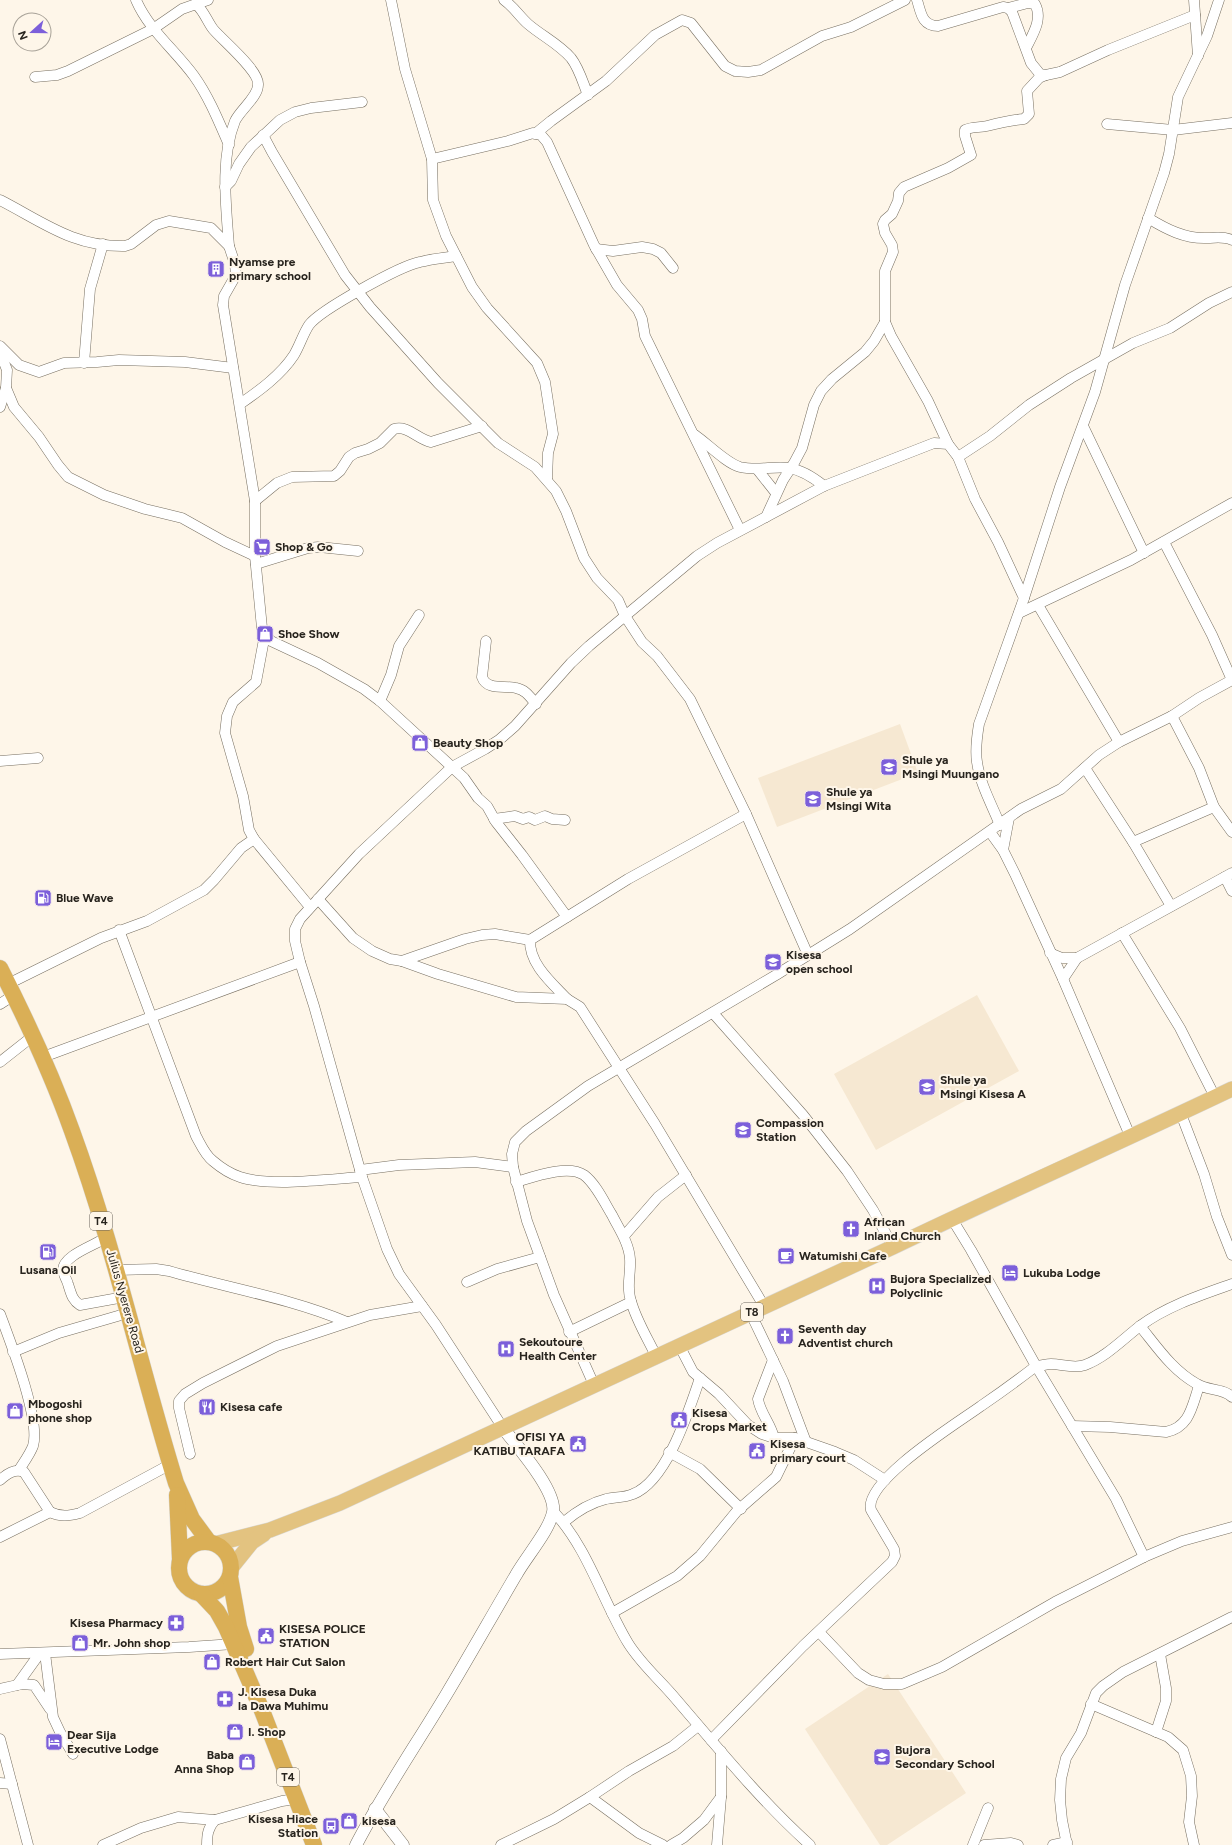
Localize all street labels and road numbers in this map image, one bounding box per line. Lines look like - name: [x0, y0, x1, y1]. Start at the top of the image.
- road number: T4: [90, 1212, 112, 1230]
- street label: Julius Nyerere Road: [103, 1247, 147, 1355]
- road number: T8: [741, 1303, 763, 1321]
- road number: T4: [277, 1768, 299, 1786]

